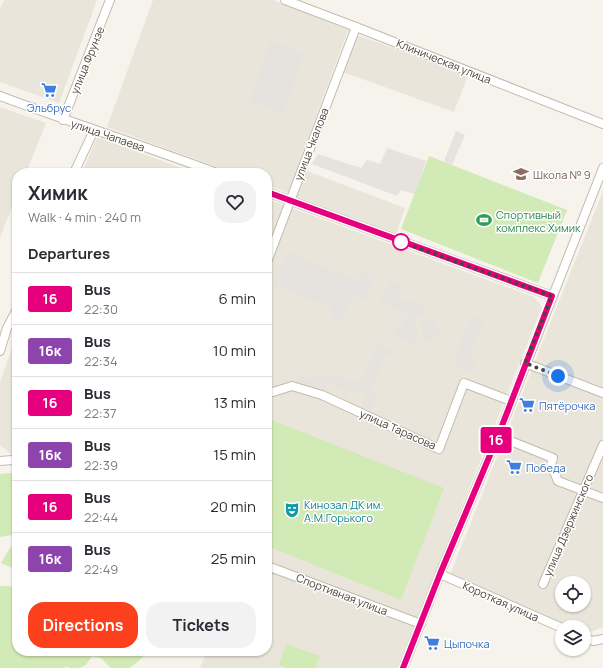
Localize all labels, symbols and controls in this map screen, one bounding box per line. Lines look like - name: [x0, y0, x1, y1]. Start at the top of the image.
- street label: улица Фрунзе: [67, 23, 108, 96]
- street label: Клиническая улица: [394, 35, 494, 87]
- supermarket icon: Эльбрус: [40, 81, 58, 99]
- place label: Эльбрус: [27, 100, 71, 115]
- street label: улица Чкалова: [290, 105, 332, 183]
- street label: улица Чапаева: [69, 115, 147, 155]
- school or university icon: Школа № 9: [512, 165, 530, 183]
- place label: Школа № 9: [533, 167, 591, 182]
- text: Химик: [28, 180, 88, 206]
- button: heart: [214, 181, 256, 223]
- place label: Спортивный комплекс Химик: [496, 207, 581, 235]
- text: Walk · 4 min · 240 m: [28, 208, 141, 226]
- sports icon: Спортивный комплекс Химик: [475, 211, 493, 229]
- unlabelled marker: [392, 233, 410, 251]
- text: Departures: [28, 243, 110, 264]
- text: Bus: [84, 279, 111, 300]
- text: 6 min: [219, 288, 256, 309]
- text: 16: [43, 289, 57, 308]
- text: 22:30: [84, 300, 118, 318]
- text: Bus: [84, 331, 111, 352]
- text: 10 min: [213, 340, 256, 361]
- text: 16к: [39, 341, 61, 360]
- text: 22:34: [84, 352, 118, 370]
- your location: [548, 366, 568, 386]
- text: Bus: [84, 383, 111, 404]
- text: 13 min: [214, 392, 256, 413]
- text: 16: [43, 393, 57, 412]
- supermarket icon: Пятёрочка: [518, 396, 536, 414]
- place label: Пятёрочка: [539, 398, 595, 413]
- text: 22:37: [84, 404, 116, 422]
- street label: улица Тарасова: [357, 405, 439, 453]
- line badge: 16: [478, 427, 514, 453]
- text: 16: [489, 430, 503, 449]
- text: Bus: [84, 435, 111, 456]
- text: 15 min: [213, 444, 256, 465]
- text: 16к: [39, 445, 61, 464]
- text: 22:39: [84, 456, 118, 474]
- supermarket icon: Победа: [505, 458, 523, 476]
- place label: Победа: [526, 460, 566, 475]
- street label: улица Дзержинского: [540, 471, 597, 578]
- text: Bus: [84, 487, 111, 508]
- text: 20 min: [210, 496, 256, 517]
- text: 16: [43, 497, 57, 516]
- place label: Кинозал ДК им. А.М.Горького: [304, 497, 383, 525]
- theatre icon: Кинозал ДК им. А.М.Горького: [283, 501, 301, 519]
- text: 22:44: [84, 508, 118, 526]
- text: Bus: [84, 539, 111, 560]
- text: 25 min: [211, 548, 256, 569]
- text: 16к: [39, 549, 61, 568]
- text: 22:49: [84, 560, 118, 578]
- street label: Спортивная улица: [294, 570, 390, 618]
- map controls: [555, 576, 591, 656]
- button: locate: [555, 576, 591, 612]
- street label: Короткая улица: [461, 577, 541, 625]
- button: Directions: [28, 602, 138, 648]
- button: Tickets: [146, 602, 256, 648]
- button: layers: [555, 620, 591, 656]
- supermarket icon: Цыпочка: [423, 634, 441, 652]
- place label: Цыпочка: [444, 636, 490, 651]

